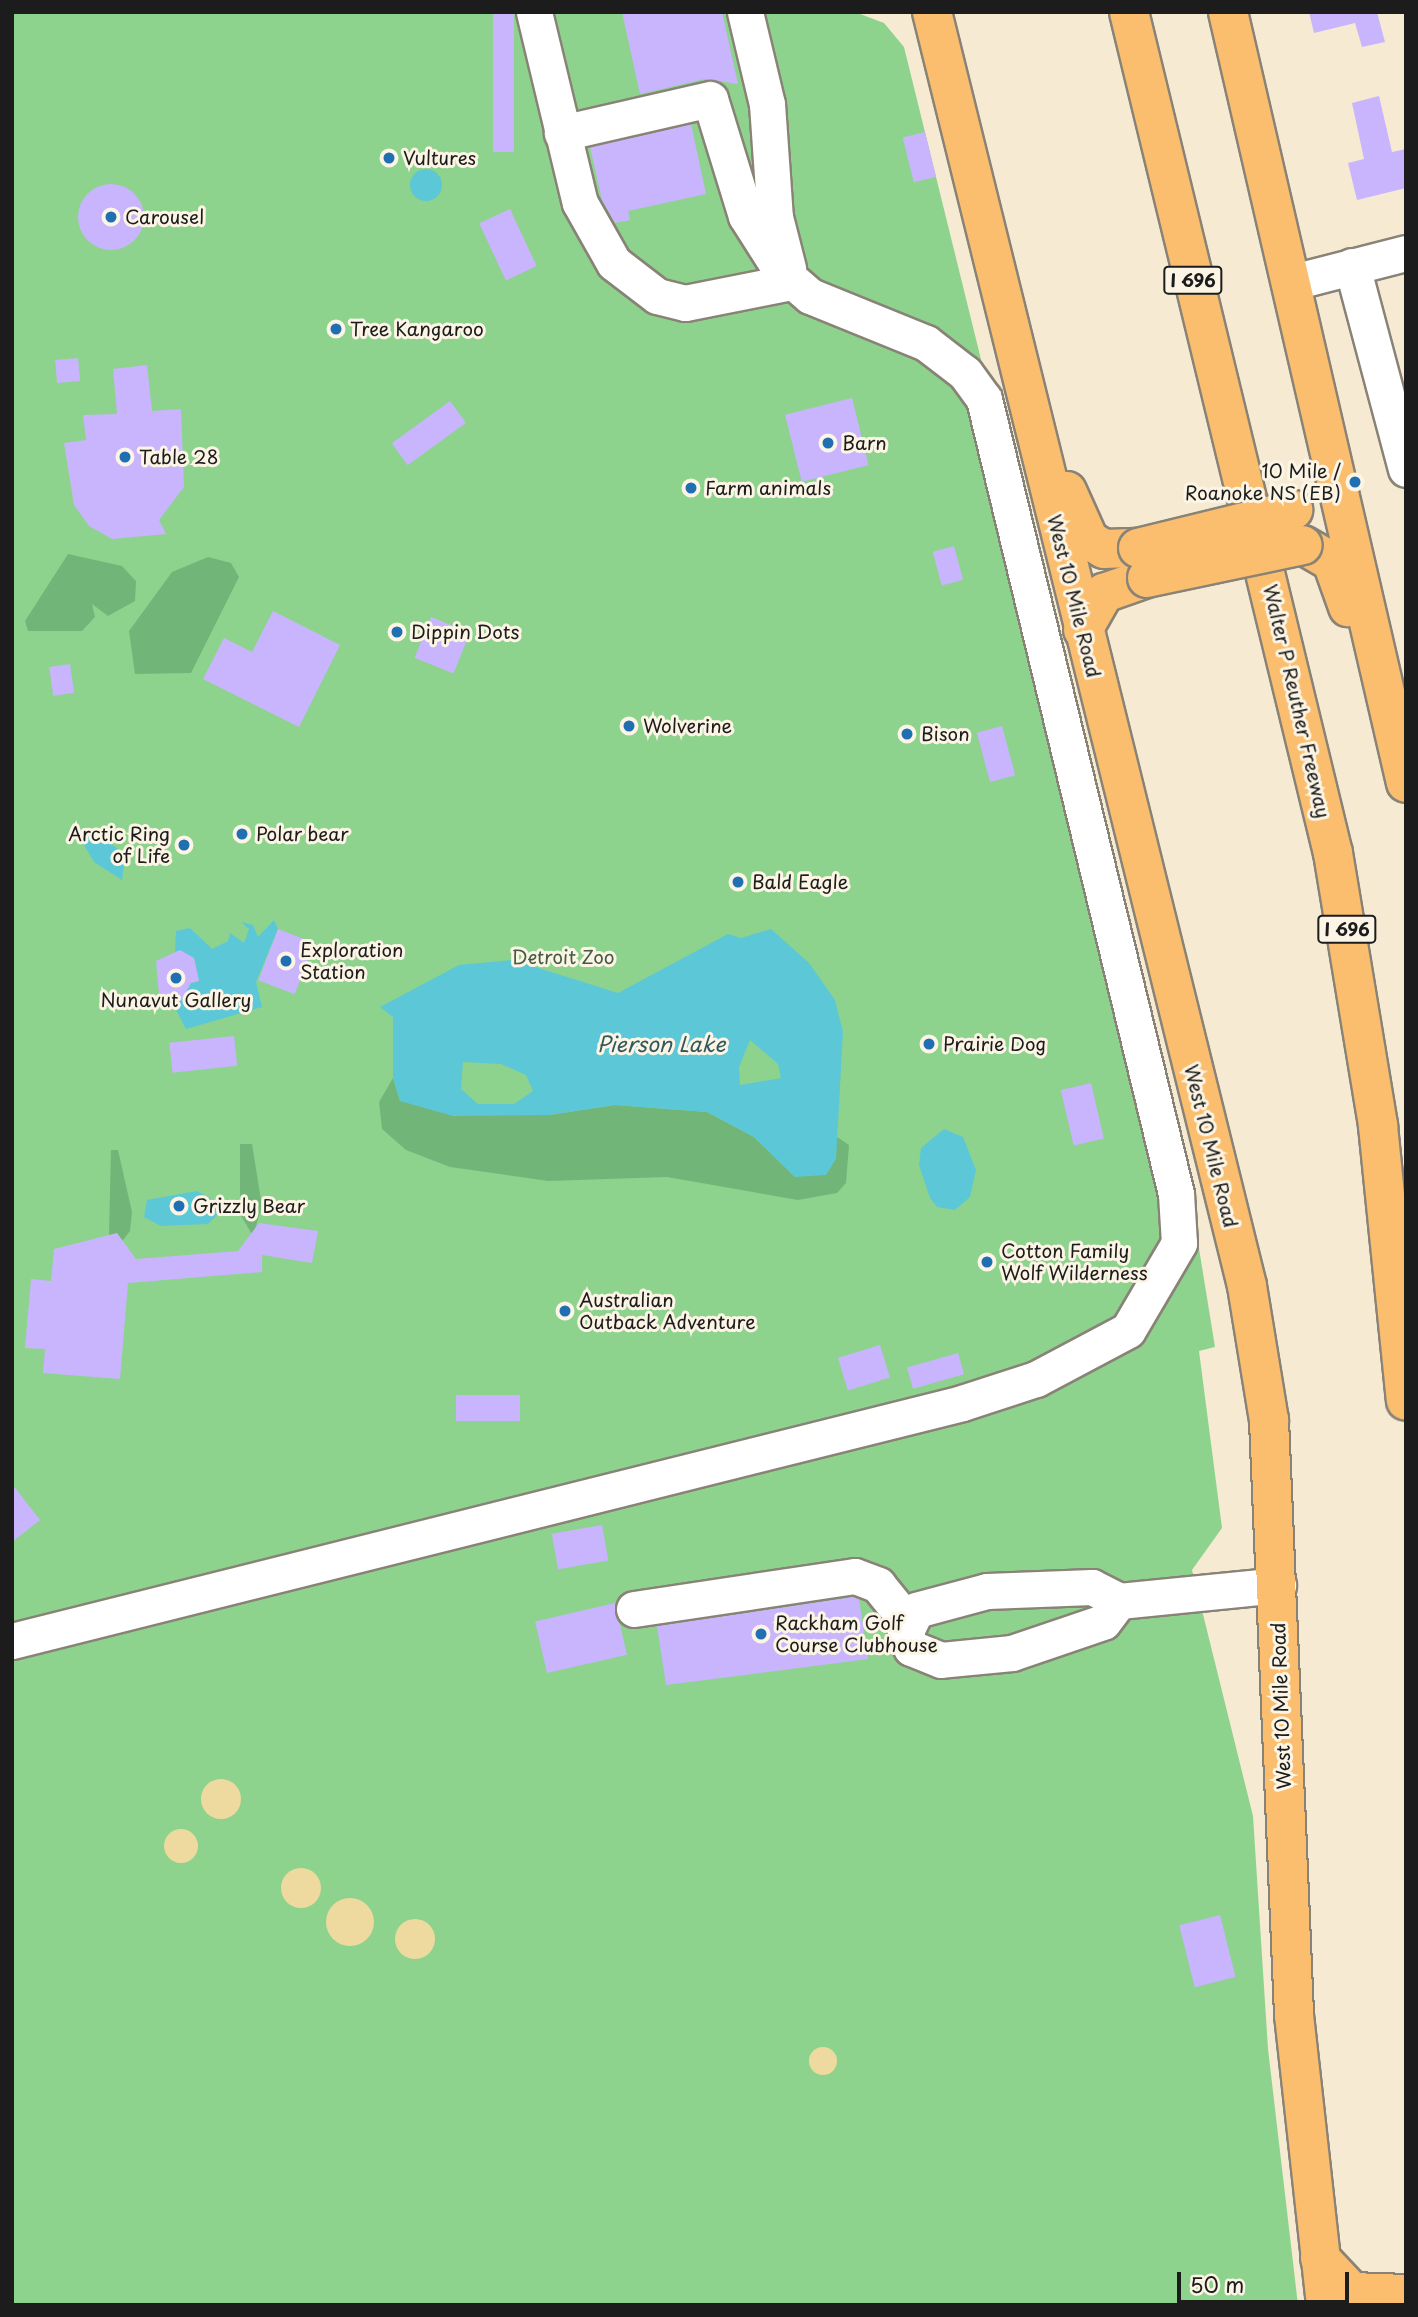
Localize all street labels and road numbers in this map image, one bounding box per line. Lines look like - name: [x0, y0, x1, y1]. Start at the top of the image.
- road number: I 696: [1162, 266, 1224, 294]
- street label: West 10 Mile Road: [1042, 511, 1106, 681]
- street label: Walter P Reuther Freeway: [1259, 581, 1335, 821]
- road number: I 696: [1316, 914, 1378, 944]
- street label: West 10 Mile Road: [1179, 1061, 1243, 1231]
- street label: West 10 Mile Road: [1267, 1620, 1295, 1792]

